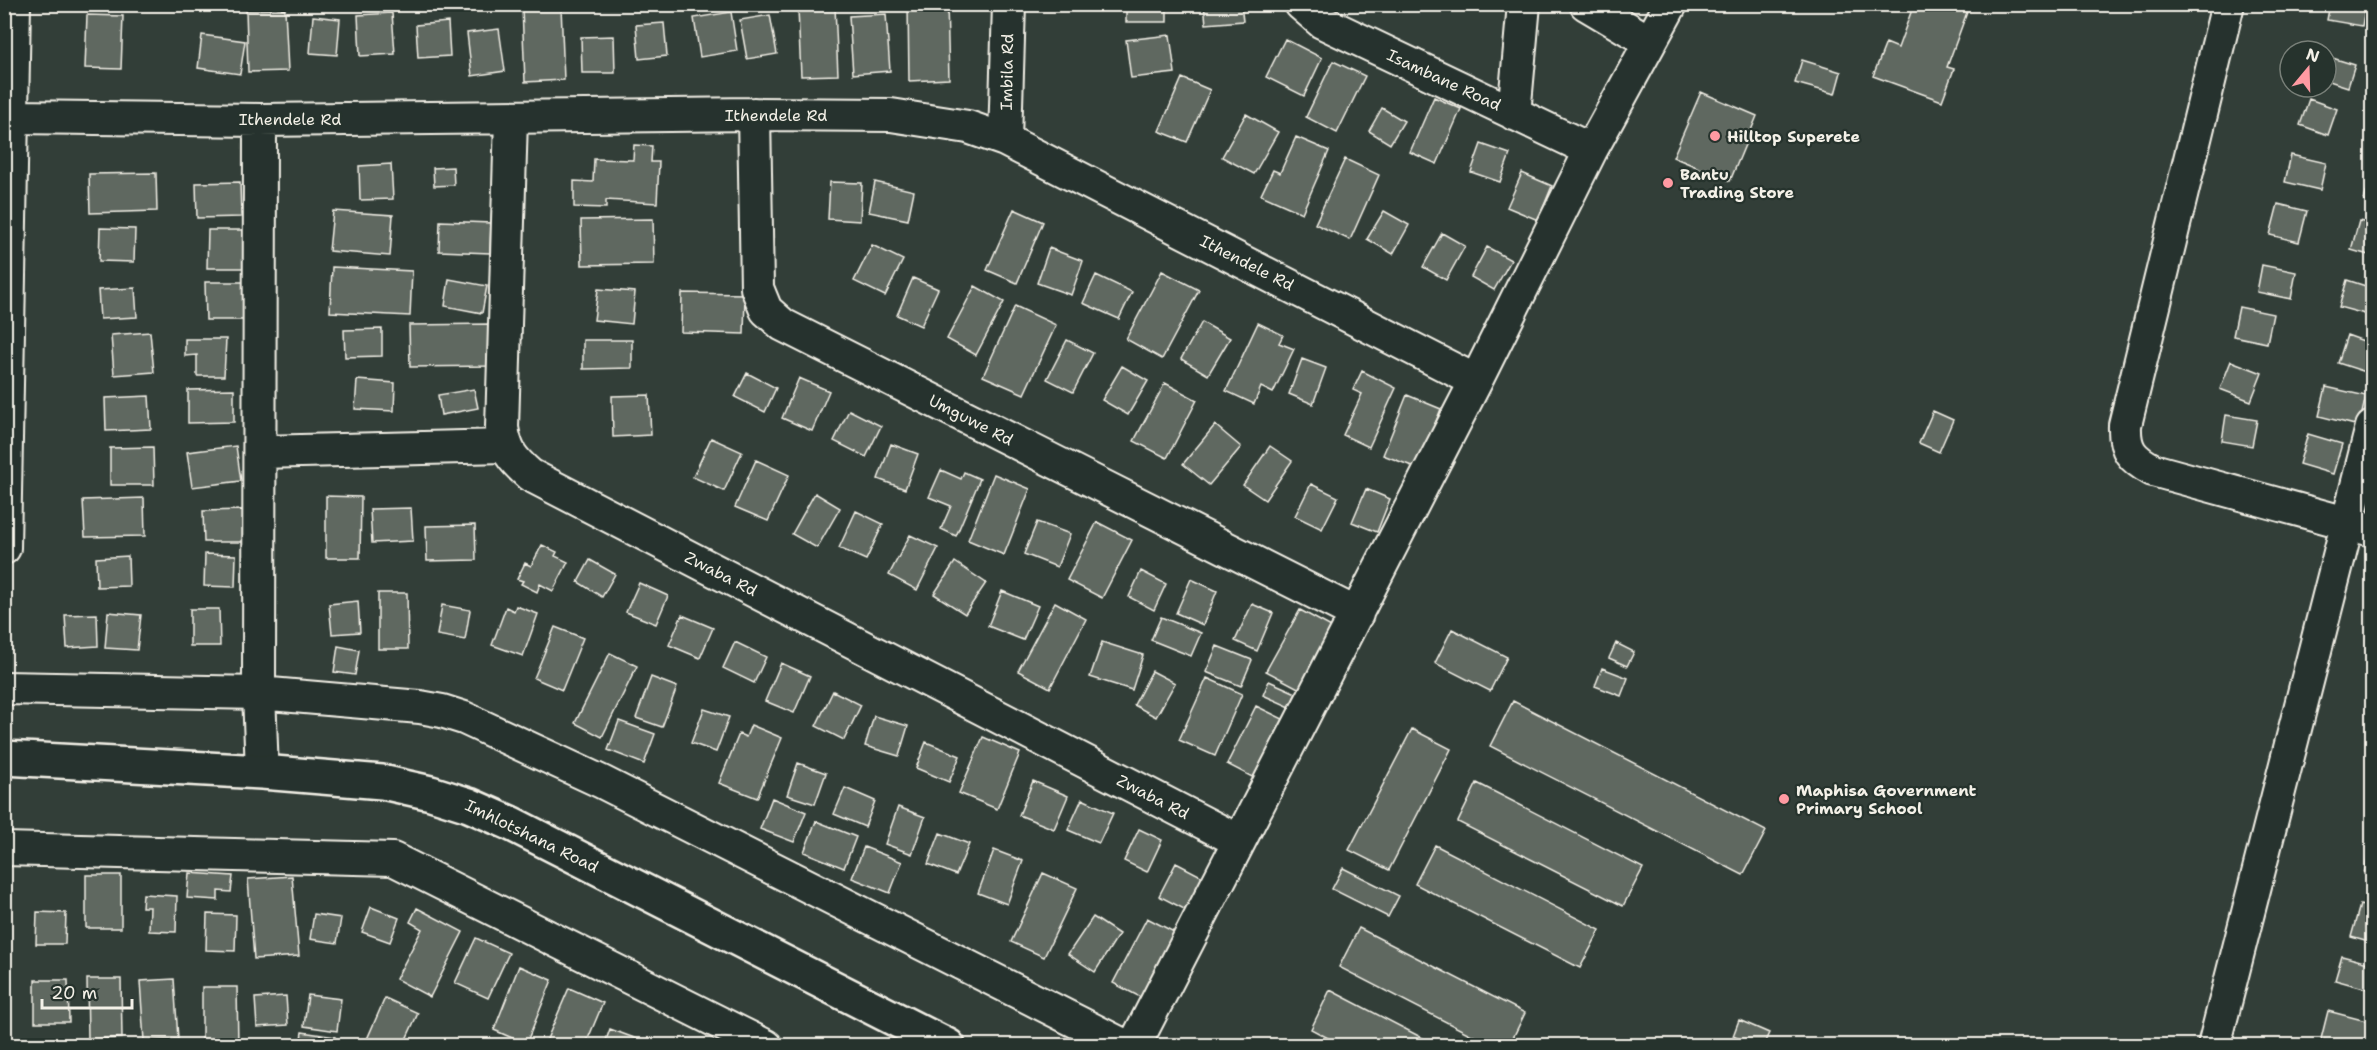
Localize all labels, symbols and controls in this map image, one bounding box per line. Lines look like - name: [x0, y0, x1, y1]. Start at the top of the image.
- street label: Imbila Rd: [996, 33, 1018, 111]
- north arrow: [2278, 39, 2338, 99]
- text: N: [2303, 43, 2322, 67]
- street label: Isambane Road: [1384, 44, 1504, 116]
- street label: Ithendele Rd: [725, 105, 827, 126]
- street label: Ithendele Rd: [239, 109, 341, 130]
- place label: Hilltop Superete: [1727, 126, 1860, 147]
- marker: Hilltop Superete: [1708, 129, 1722, 143]
- place label: Bantu Trading Store: [1680, 164, 1795, 203]
- marker: Bantu Trading Store: [1661, 176, 1675, 190]
- street label: Ithendele Rd: [1197, 230, 1297, 296]
- street label: Umguwe Rd: [925, 390, 1017, 450]
- street label: Zwaba Rd: [681, 547, 761, 601]
- street label: Zwaba Rd: [1113, 770, 1193, 824]
- place label: Maphisa Government Primary School: [1796, 780, 1977, 819]
- marker: Maphisa Government Primary School: [1777, 792, 1791, 806]
- street label: Imhlotshana Road: [462, 795, 602, 877]
- scale bar: [42, 972, 132, 1010]
- text: 20 m: [51, 981, 97, 1005]

